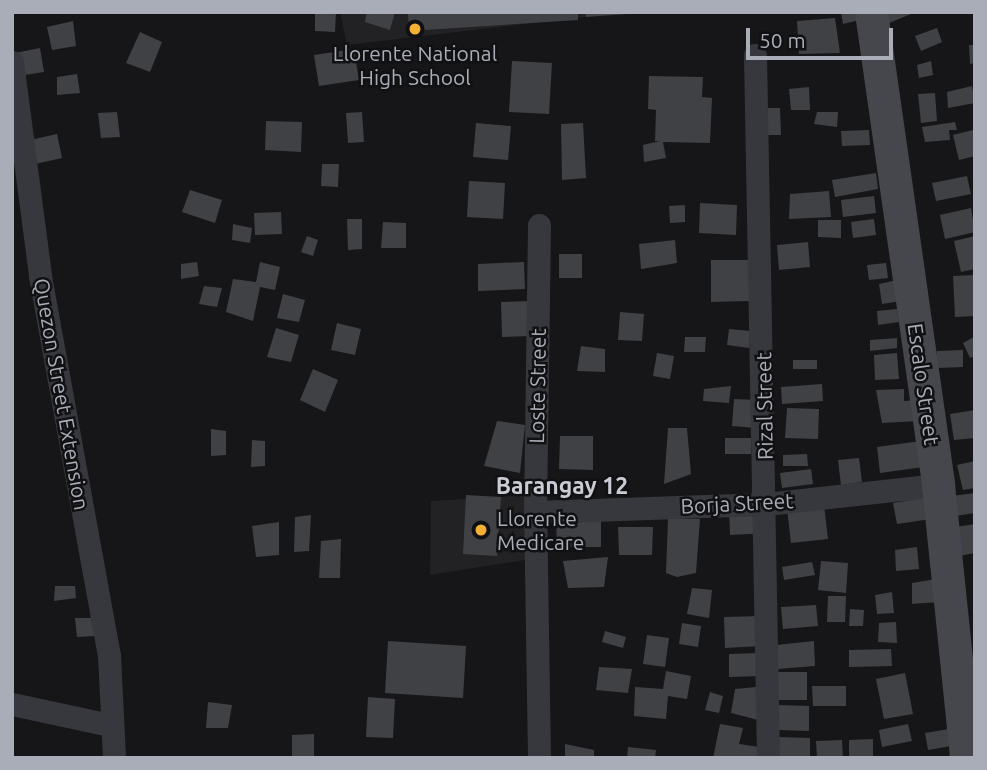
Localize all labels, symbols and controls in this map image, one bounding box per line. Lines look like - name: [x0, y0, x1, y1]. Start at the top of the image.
- scale bar: [749, 14, 896, 58]
- marker: Llorente National High School: [407, 21, 423, 37]
- text: 50 m: [759, 28, 806, 52]
- place label: Llorente National High School: [333, 40, 497, 90]
- street label: Quezon Street Extension: [29, 276, 95, 512]
- street label: Escalo Street: [903, 322, 945, 446]
- street label: Loste Street: [523, 328, 551, 444]
- street label: Rizal Street: [750, 352, 778, 460]
- district label: Barangay 12: [496, 472, 628, 500]
- street label: Borja Street: [680, 487, 794, 519]
- place label: Llorente Medicare: [497, 505, 584, 555]
- marker: Llorente Medicare: [471, 520, 491, 540]

